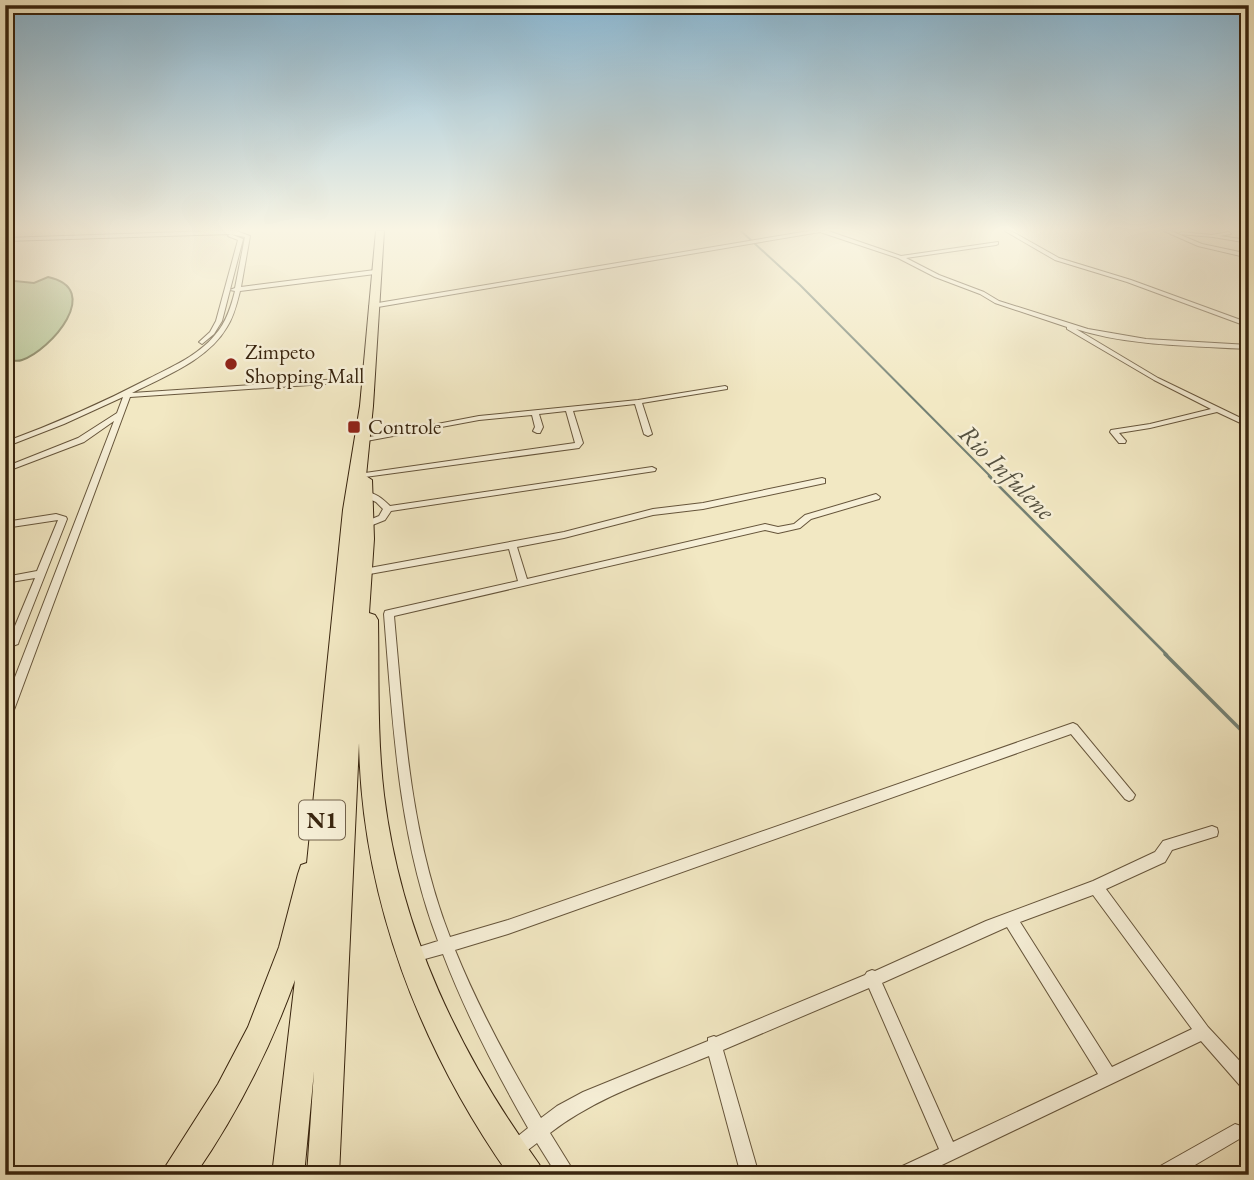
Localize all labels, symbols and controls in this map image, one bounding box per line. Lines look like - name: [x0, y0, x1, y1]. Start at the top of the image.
- place label: Zimpeto Shopping Mall: [245, 338, 364, 389]
- marker: Zimpeto Shopping Mall: [223, 356, 239, 372]
- place label: Controle: [368, 413, 441, 440]
- water label: Rio Infulene: [951, 416, 1063, 528]
- marker: Controle: [346, 419, 362, 435]
- road number: N1: [299, 800, 345, 840]

